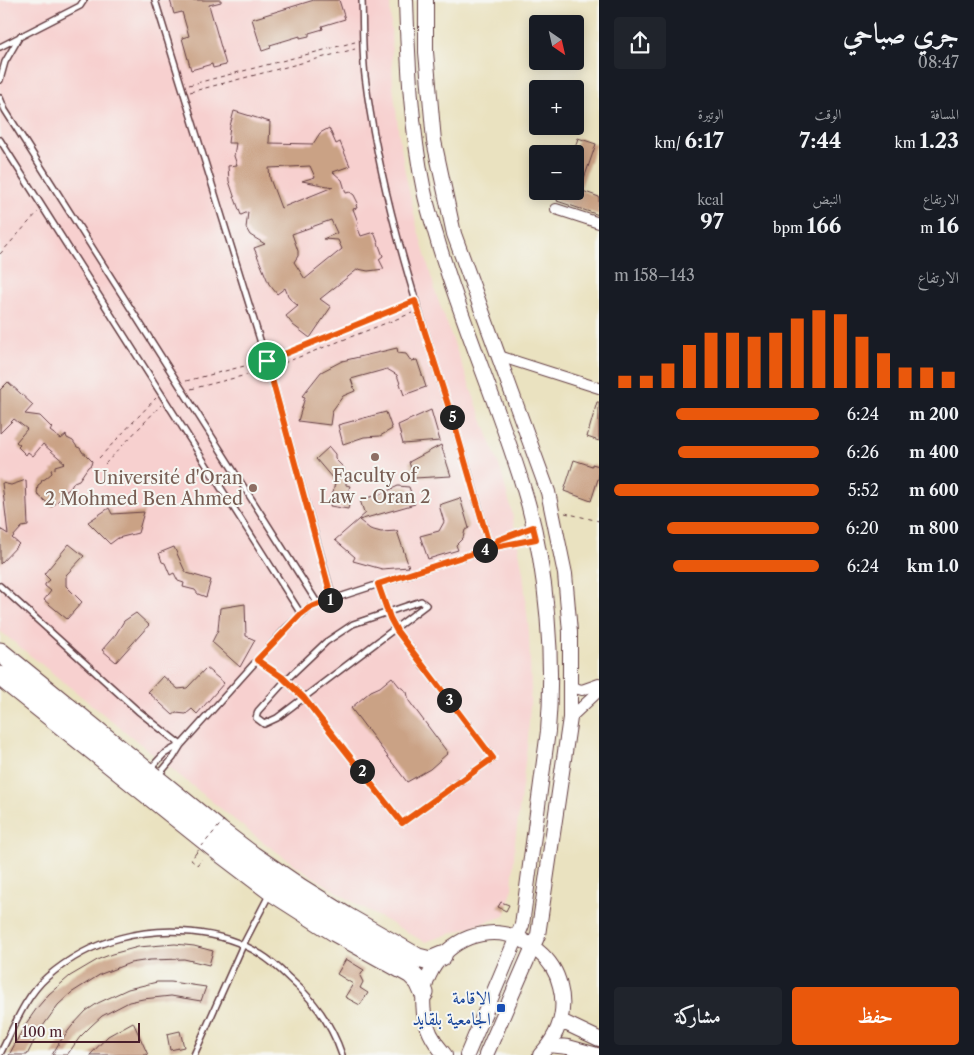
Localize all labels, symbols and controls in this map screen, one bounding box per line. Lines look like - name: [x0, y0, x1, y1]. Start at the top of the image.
- north arrow: [529, 15, 584, 70]
- map controls: [529, 15, 584, 200]
- text: جري صباحي: [843, 16, 959, 50]
- button: share: [614, 17, 666, 69]
- text: 08:47: [918, 52, 959, 72]
- button: +: [529, 80, 584, 135]
- text: الوتيرة: [698, 105, 724, 123]
- text: الوقت: [815, 105, 841, 123]
- text: المسافة: [930, 105, 959, 123]
- text: 6:17: [684, 128, 724, 153]
- text: 7:44: [799, 128, 841, 153]
- text: 1.23: [919, 128, 959, 153]
- text: /km: [655, 134, 684, 152]
- text: km: [895, 134, 919, 152]
- button: −: [529, 145, 584, 200]
- text: النبض: [812, 190, 841, 208]
- text: الارتفاع: [923, 190, 959, 208]
- text: kcal: [697, 191, 724, 209]
- text: 97: [700, 209, 724, 234]
- text: 166: [807, 213, 841, 238]
- text: 16: [937, 213, 959, 238]
- text: bpm: [773, 219, 807, 237]
- text: m: [920, 219, 937, 237]
- text: 143–158 m: [614, 265, 695, 285]
- text: الارتفاع: [917, 267, 959, 287]
- pin: [246, 340, 288, 382]
- icon: arrive: [253, 347, 281, 375]
- pin: 5: [440, 404, 464, 430]
- text: 6:24: [847, 404, 879, 424]
- text: 200 m: [909, 404, 959, 424]
- text: 5: [449, 408, 456, 426]
- text: 6:26: [847, 442, 879, 462]
- text: 400 m: [909, 442, 959, 462]
- marker: Faculty of Law - Oran 2: [369, 451, 381, 463]
- place label: Faculty of Law - Oran 2: [319, 465, 431, 508]
- place label: Université d'Oran 2 Mohmed Ben Ahmed: [45, 467, 243, 510]
- text: 5:52: [848, 480, 879, 500]
- text: 600 m: [909, 480, 959, 500]
- marker: Université d'Oran 2 Mohmed Ben Ahmed: [247, 482, 259, 494]
- text: 6:20: [846, 518, 879, 538]
- text: 800 m: [909, 518, 959, 538]
- pin: 4: [472, 538, 498, 562]
- text: 4: [481, 541, 490, 559]
- text: 6:24: [847, 556, 879, 576]
- text: 1.0 km: [907, 556, 959, 576]
- pin: 1: [318, 588, 342, 612]
- text: 1: [327, 591, 334, 609]
- pin: 3: [436, 688, 462, 712]
- text: 3: [446, 691, 453, 709]
- pin: 2: [350, 758, 374, 784]
- text: 2: [358, 762, 367, 780]
- place label: الاقامة الجامعية بلقايد: [412, 987, 491, 1030]
- button: مشاركة: [614, 987, 782, 1045]
- button: حفظ: [792, 987, 959, 1045]
- marker: الاقامة الجامعية بلقايد: [495, 1002, 507, 1014]
- scale bar: [15, 1020, 140, 1043]
- text: 100 m: [22, 1023, 62, 1041]

